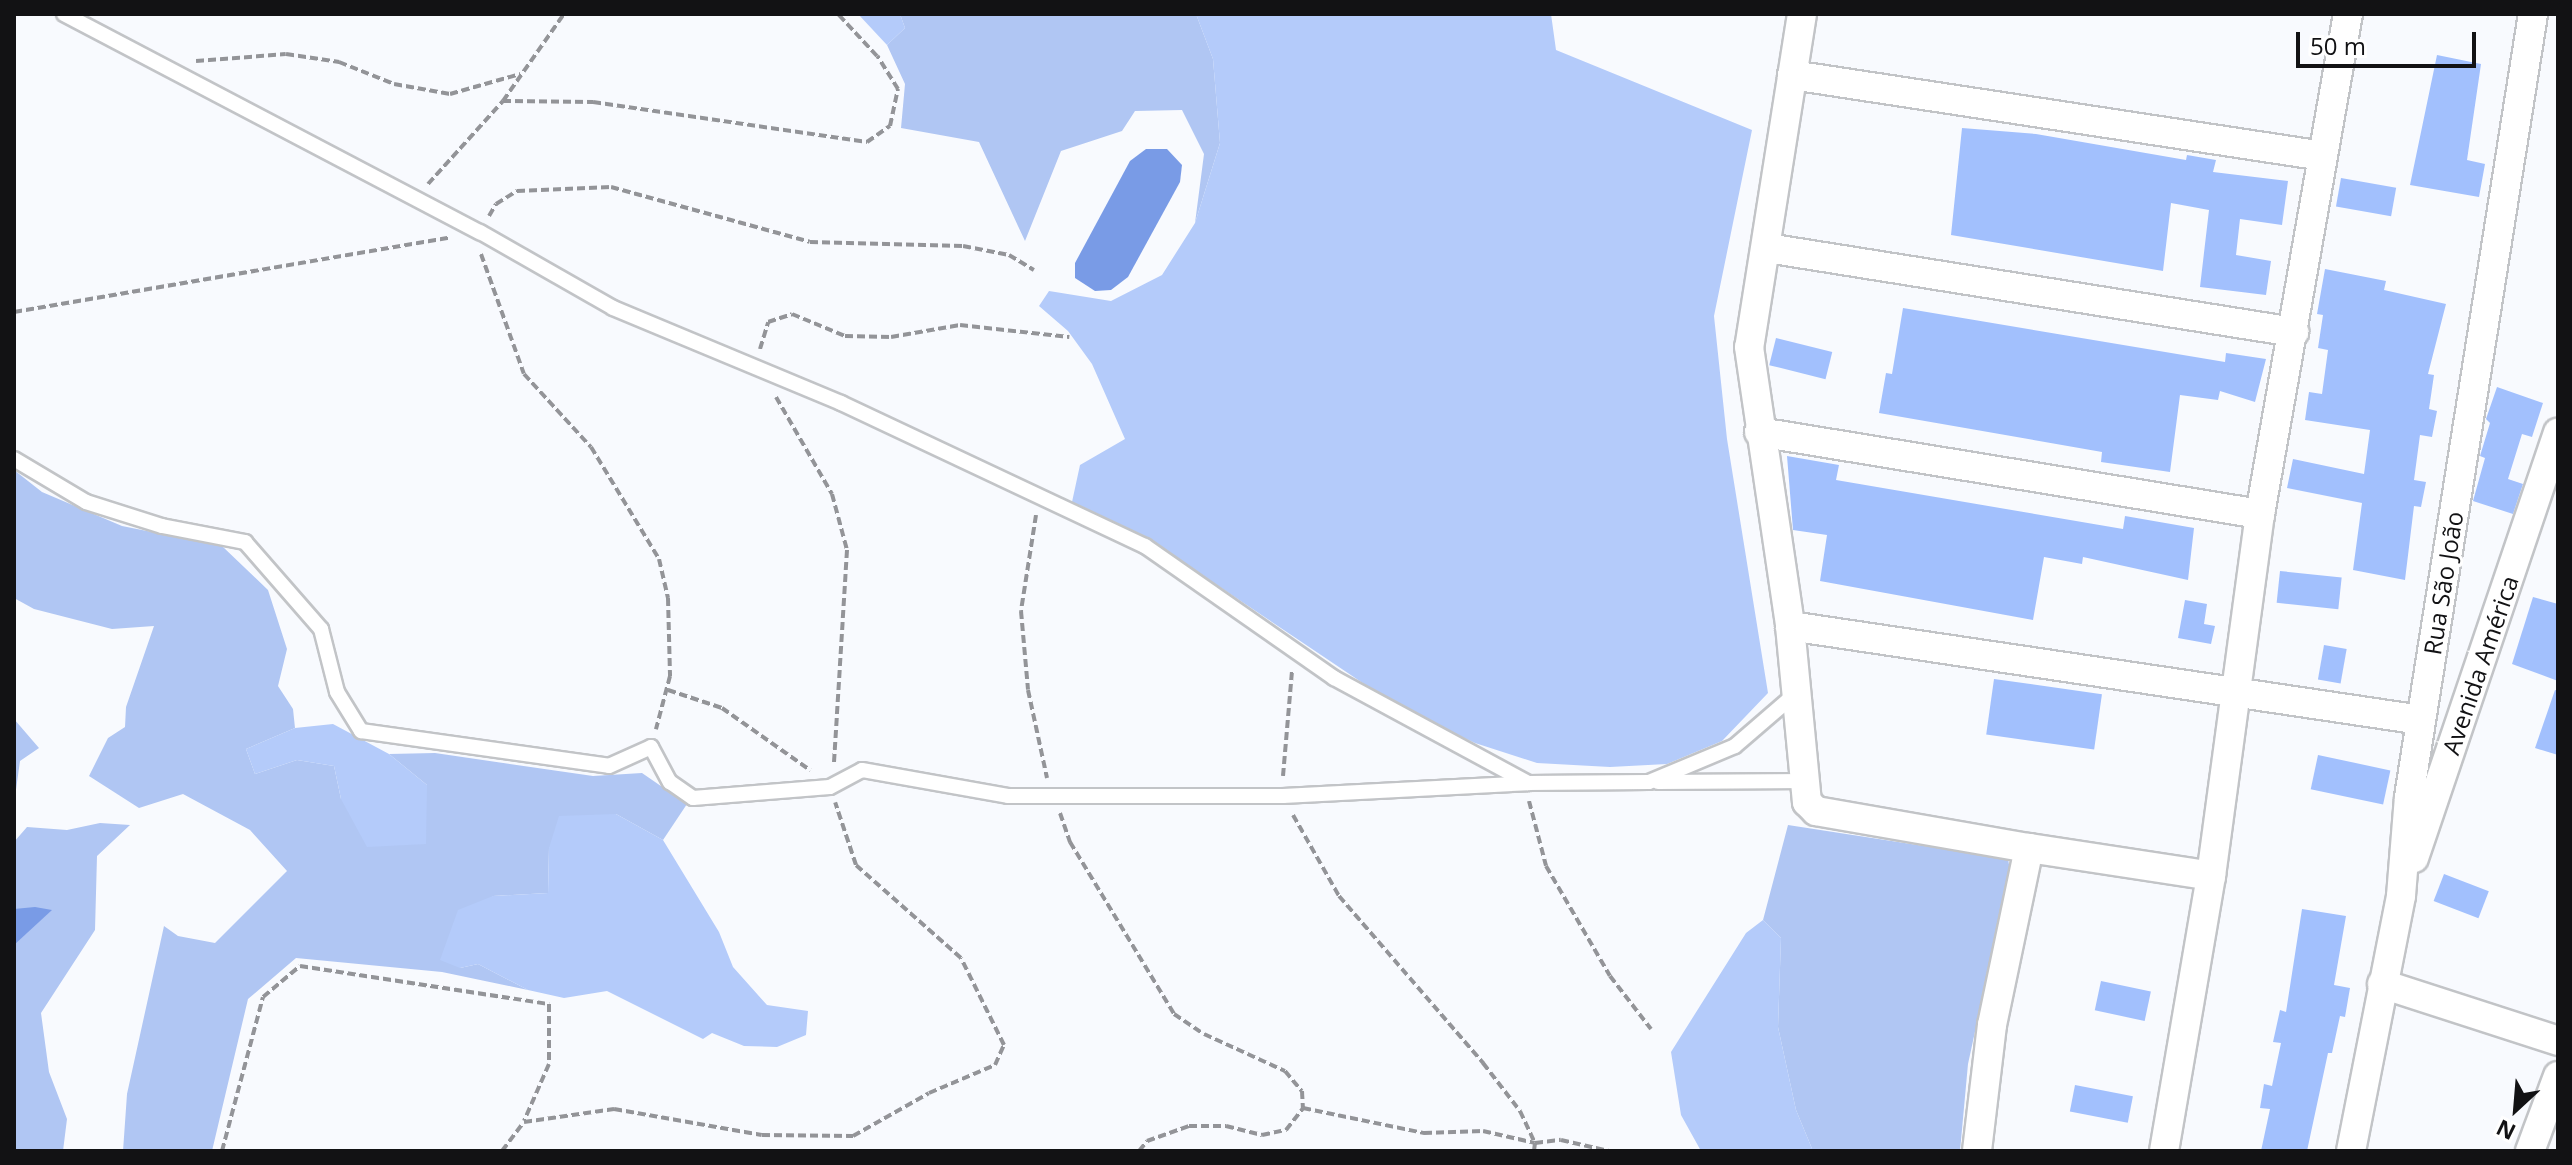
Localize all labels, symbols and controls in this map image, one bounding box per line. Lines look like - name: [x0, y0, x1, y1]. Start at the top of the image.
- scale bar: [2300, 16, 2480, 66]
- text: 50 m: [2310, 29, 2366, 62]
- street label: Rua São João: [2417, 509, 2469, 657]
- street label: Avenida América: [2436, 572, 2524, 758]
- north arrow: [2476, 1069, 2556, 1149]
- text: N: [2491, 1113, 2520, 1148]

